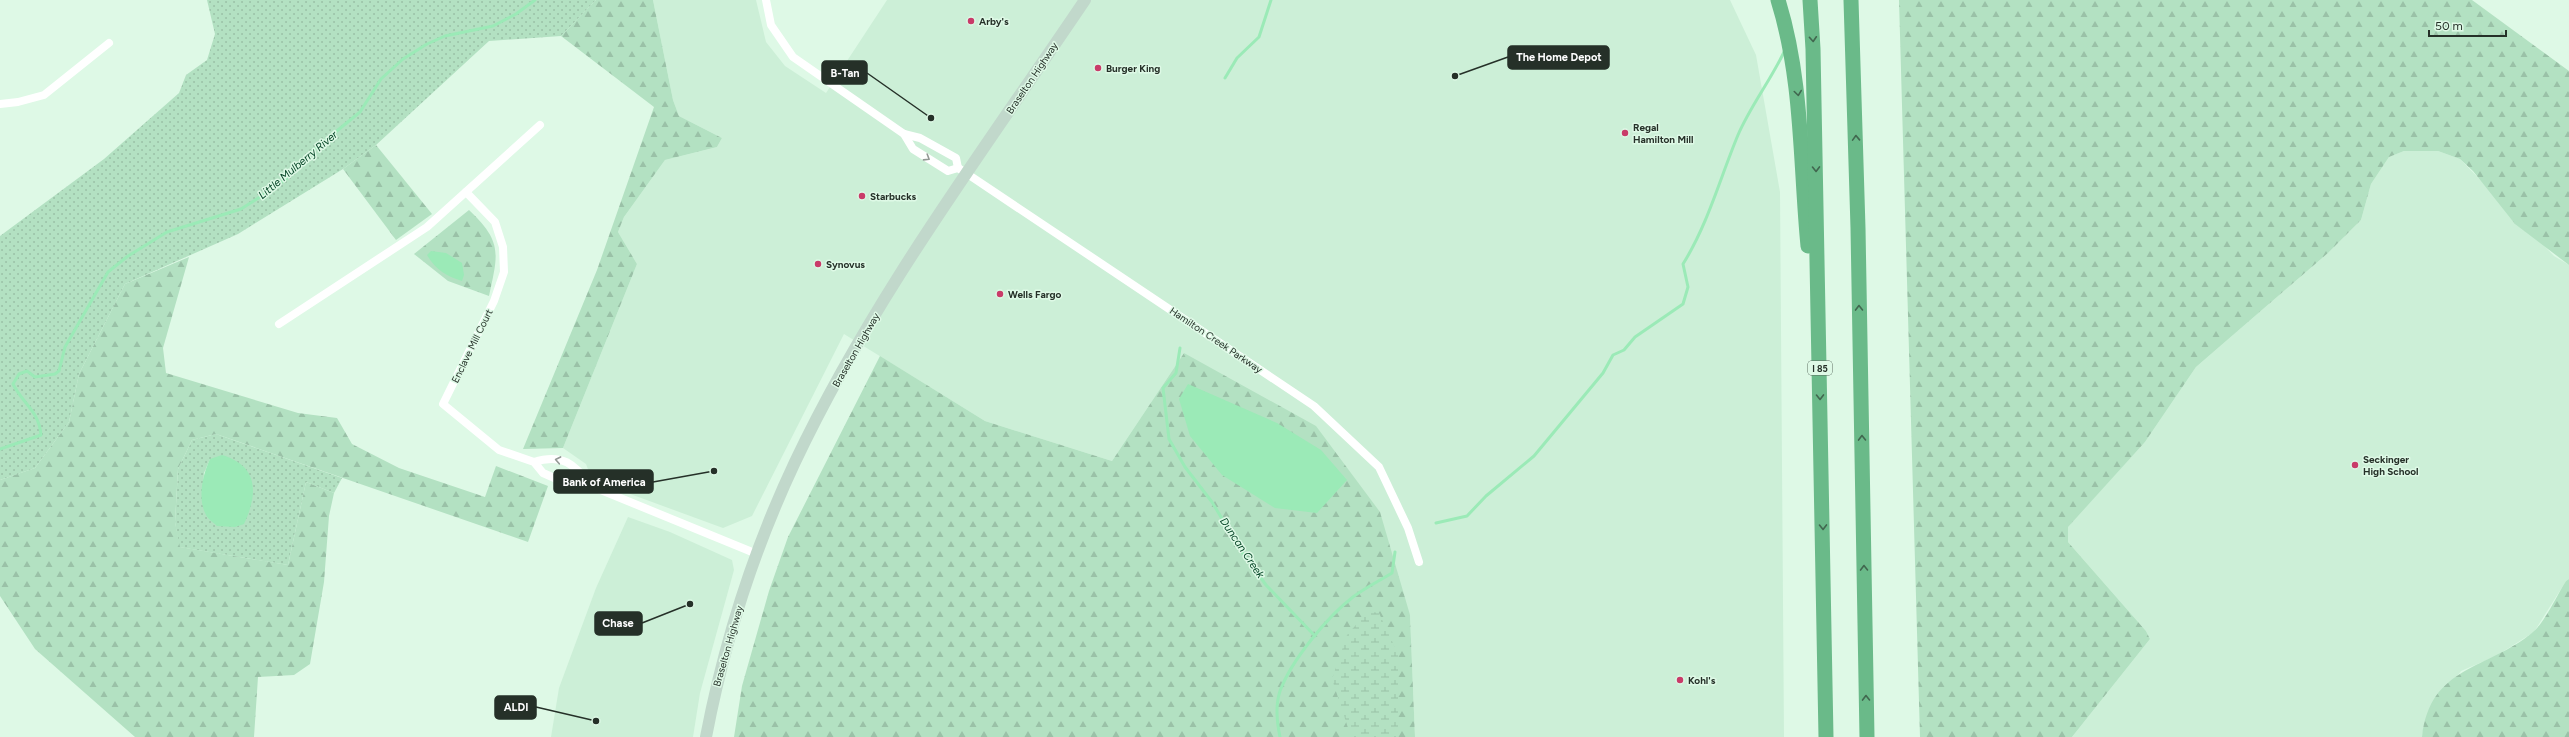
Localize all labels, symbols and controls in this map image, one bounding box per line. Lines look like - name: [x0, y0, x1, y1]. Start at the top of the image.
- scale bar: [2429, 12, 2506, 38]
- place label: Arby's: [979, 15, 1009, 28]
- marker: Arby's: [966, 16, 976, 26]
- text: 50 m: [2435, 19, 2463, 33]
- one-way arrow: [1808, 36, 1817, 42]
- street label: Braselton Highway: [1003, 39, 1061, 116]
- callout: The Home Depot: [1508, 46, 1609, 69]
- text: The Home Depot: [1516, 51, 1602, 64]
- callout: B-Tan: [822, 61, 867, 84]
- place label: Burger King: [1106, 62, 1160, 75]
- marker: Burger King: [1093, 63, 1103, 73]
- text: B-Tan: [830, 67, 860, 80]
- one-way arrow: [1793, 90, 1802, 96]
- place label: Regal Hamilton Mill: [1633, 121, 1694, 146]
- water label: Little Mulberry River: [256, 127, 341, 202]
- marker: Regal Hamilton Mill: [1620, 128, 1630, 138]
- one-way arrow: [1851, 135, 1860, 141]
- one-way arrow: [923, 153, 930, 160]
- one-way arrow: [1812, 166, 1820, 172]
- place label: Starbucks: [870, 190, 917, 203]
- marker: Starbucks: [857, 191, 867, 201]
- place label: Synovus: [826, 258, 865, 271]
- marker: Synovus: [813, 259, 823, 269]
- place label: Wells Fargo: [1008, 288, 1062, 301]
- marker: Wells Fargo: [995, 289, 1005, 299]
- street label: Hamilton Creek Parkway: [1167, 304, 1265, 376]
- one-way arrow: [1855, 305, 1864, 311]
- street label: Enclave Mill Court: [448, 307, 496, 385]
- street label: Braselton Highway: [829, 310, 883, 390]
- road number: I 85: [1808, 361, 1832, 375]
- one-way arrow: [1816, 394, 1824, 400]
- one-way arrow: [1858, 435, 1866, 441]
- place label: Seckinger High School: [2363, 453, 2419, 478]
- one-way arrow: [555, 456, 561, 464]
- marker: Seckinger High School: [2350, 460, 2360, 470]
- callout: Bank of America: [554, 470, 653, 493]
- text: Bank of America: [562, 476, 646, 489]
- water label: Duncan Creek: [1217, 515, 1267, 581]
- one-way arrow: [1818, 524, 1827, 530]
- one-way arrow: [1860, 565, 1868, 571]
- street label: Braselton Highway: [710, 603, 746, 688]
- callout: Chase: [595, 612, 642, 635]
- text: Chase: [602, 617, 634, 630]
- place label: Kohl's: [1688, 674, 1716, 687]
- marker: Kohl's: [1675, 675, 1685, 685]
- one-way arrow: [1862, 695, 1870, 701]
- callout: ALDI: [495, 696, 536, 719]
- text: ALDI: [504, 701, 528, 714]

